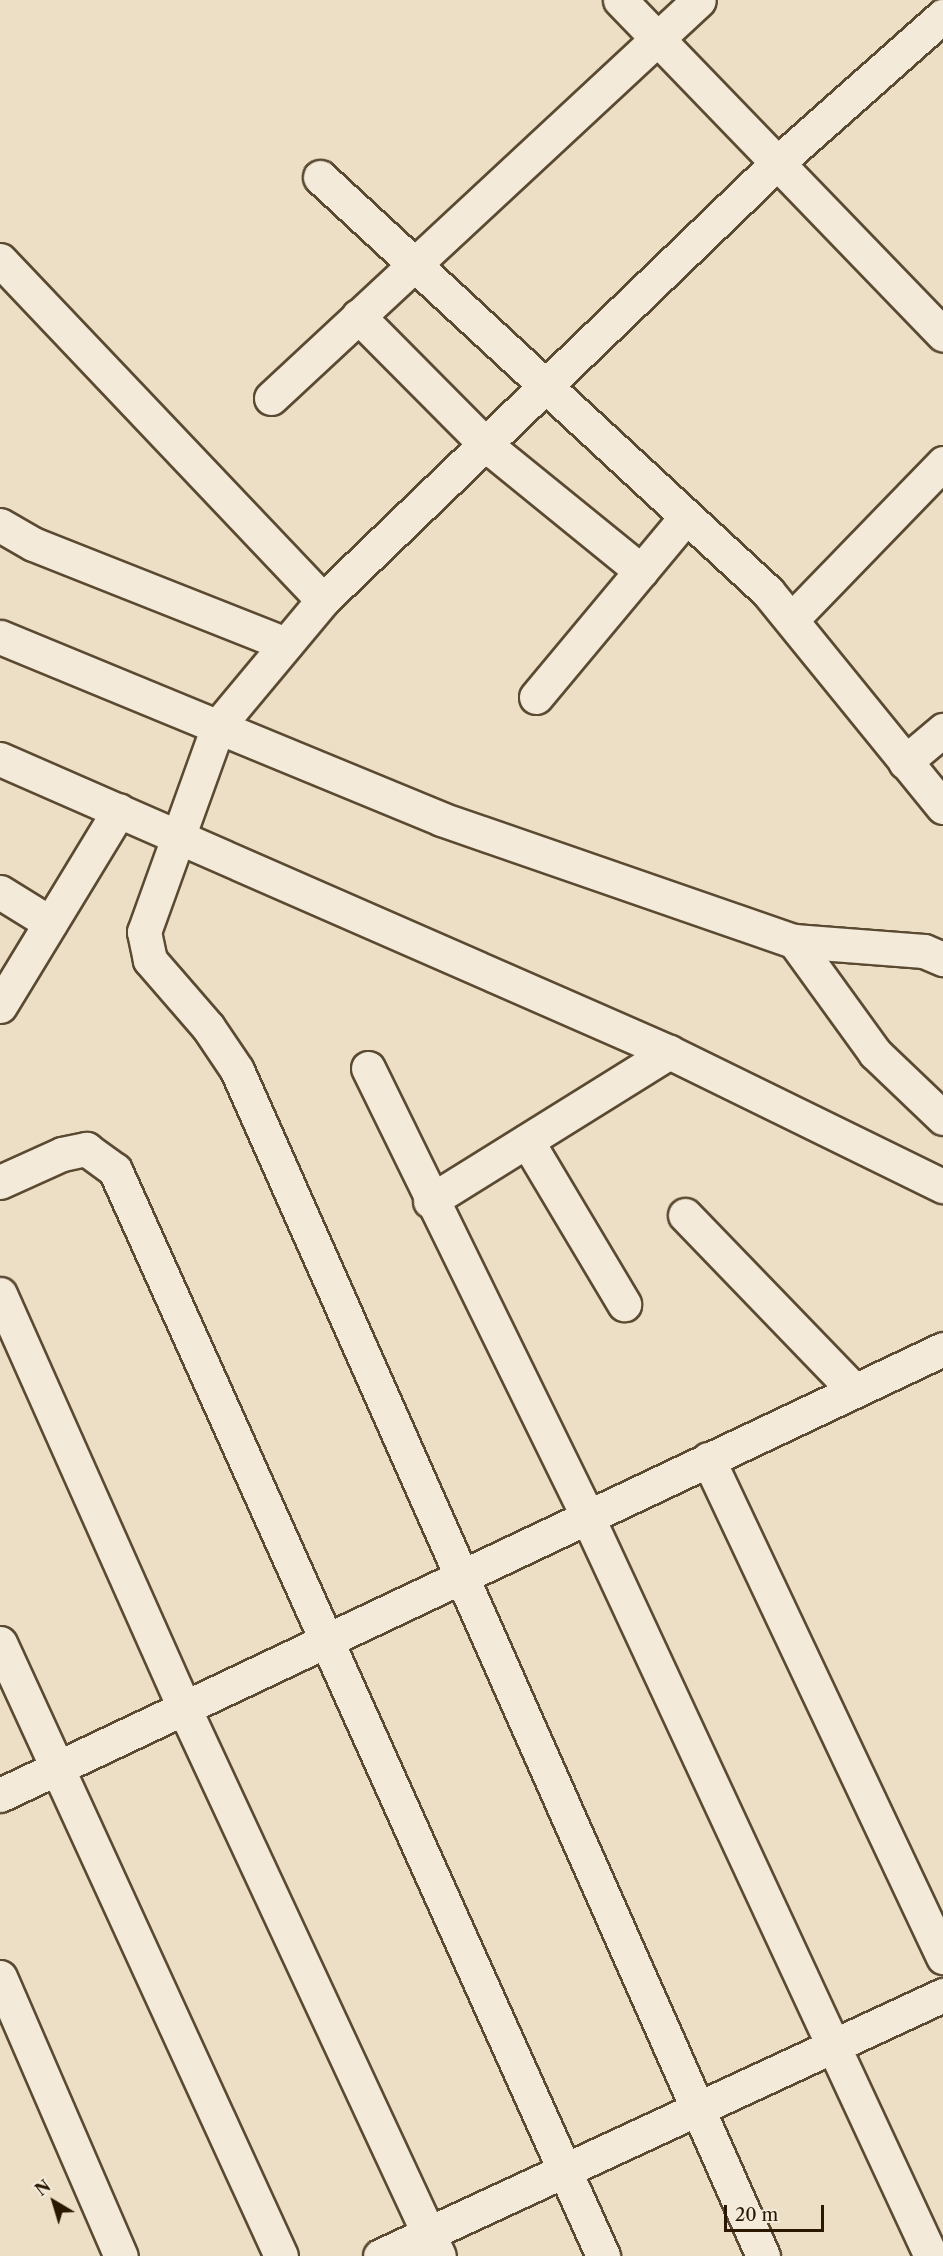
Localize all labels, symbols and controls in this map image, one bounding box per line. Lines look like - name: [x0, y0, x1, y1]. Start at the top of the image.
- north arrow: [24, 2172, 84, 2232]
- text: N: [31, 2176, 55, 2200]
- scale bar: [727, 2193, 828, 2231]
- text: 20 m: [735, 2204, 778, 2226]

